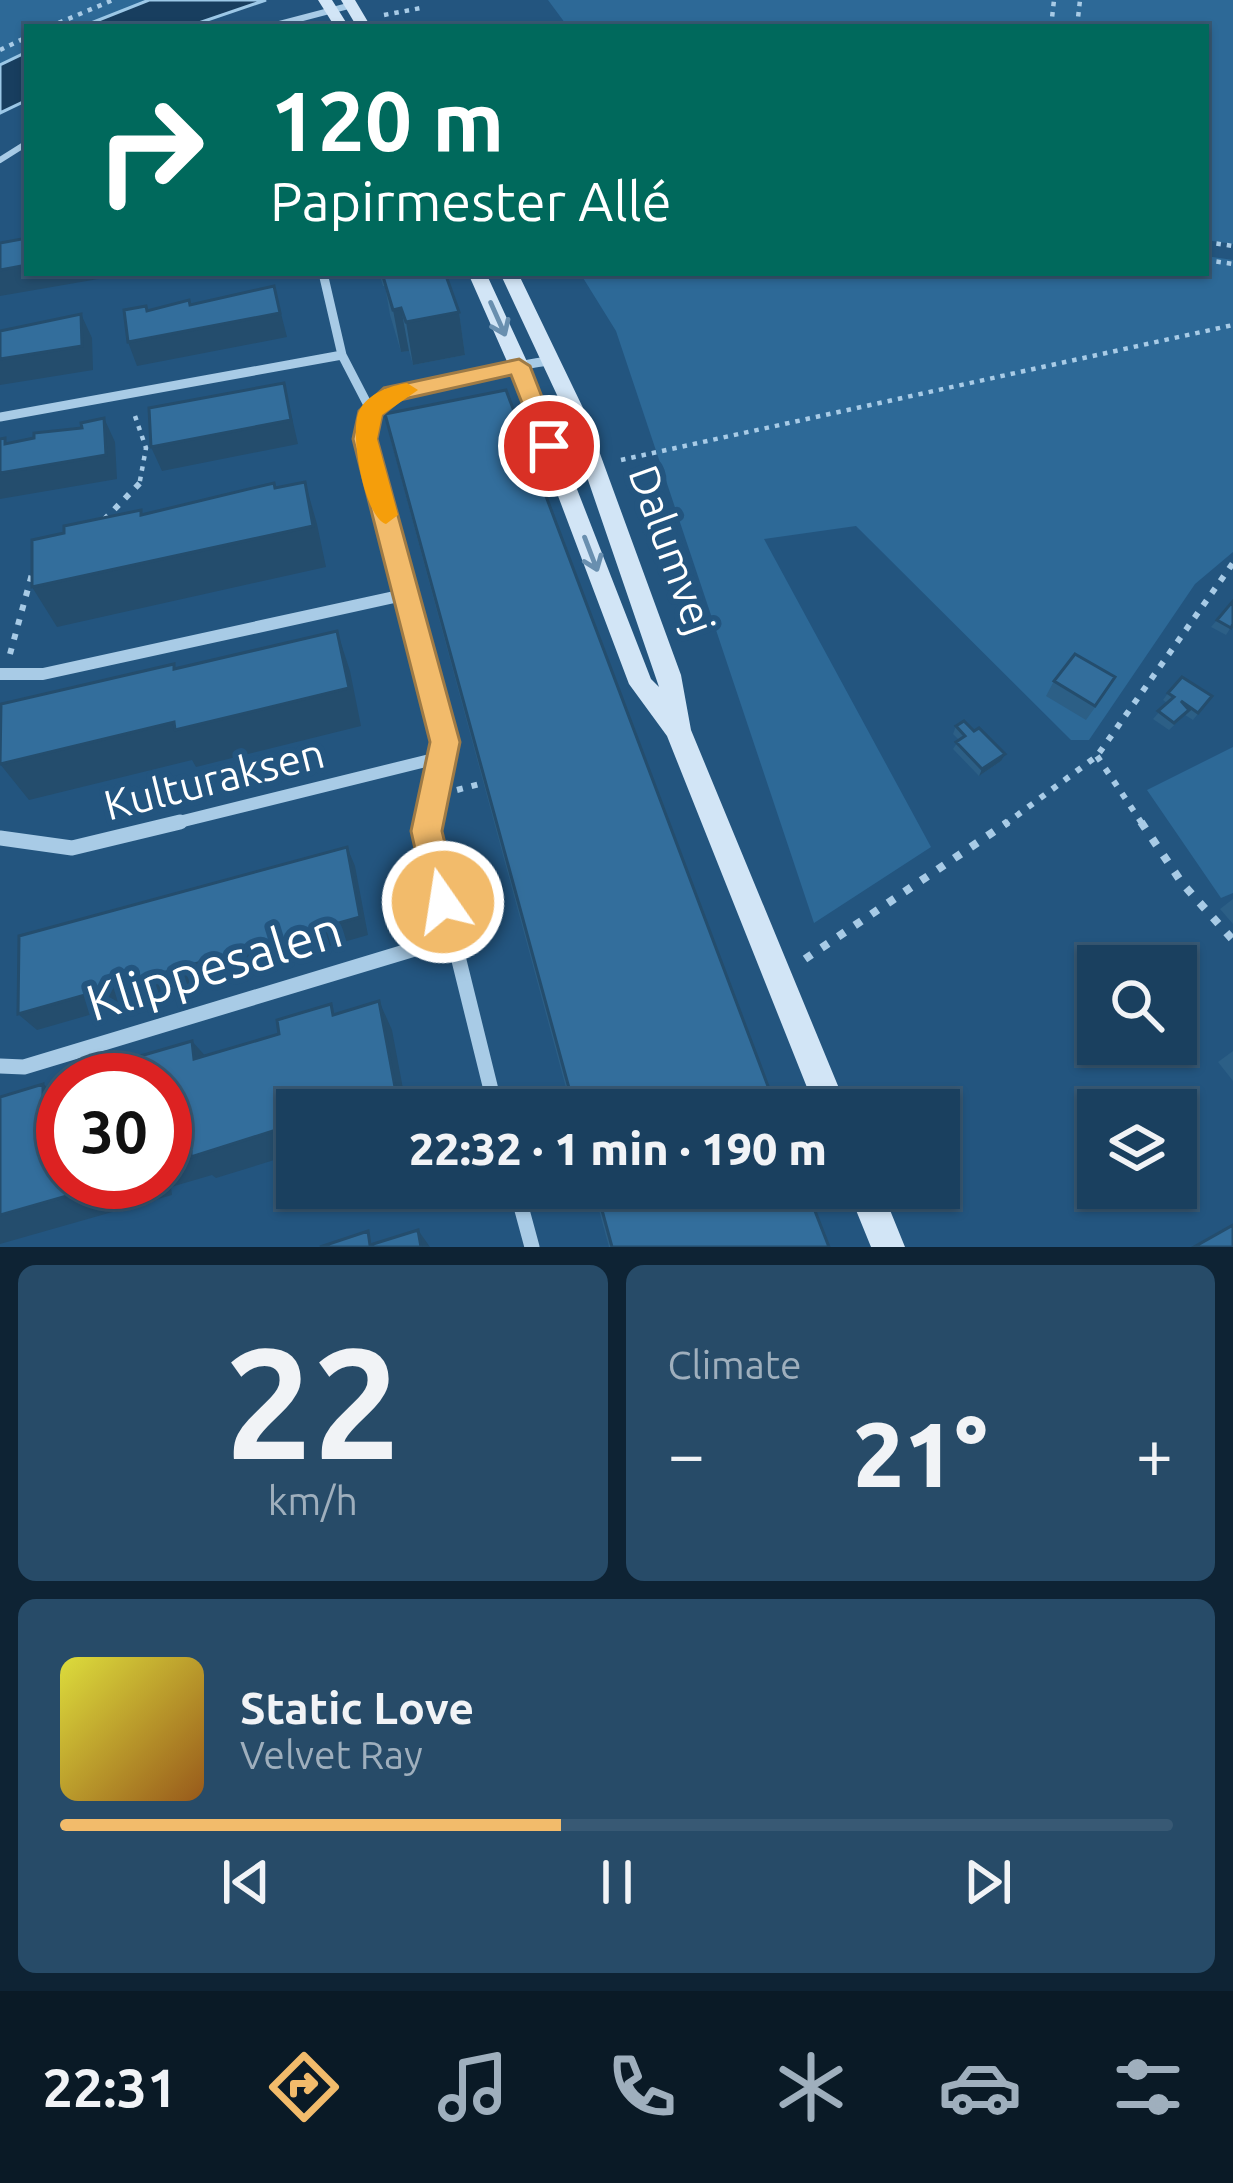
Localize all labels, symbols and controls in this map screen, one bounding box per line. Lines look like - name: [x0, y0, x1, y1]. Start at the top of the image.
- icon: right: [72, 72, 228, 228]
- text: 120 m: [270, 73, 504, 167]
- text: Papirmester Allé: [270, 171, 672, 231]
- one-way arrow: [489, 301, 511, 337]
- pin: [498, 395, 600, 497]
- icon: arrive: [516, 413, 582, 479]
- street label: Dalumvej: [620, 459, 725, 641]
- one-way arrow: [581, 534, 603, 571]
- street label: Kulturaksen: [99, 729, 329, 829]
- position arrow: [380, 839, 506, 965]
- street label: Klippesalen: [79, 899, 348, 1031]
- map controls: [1077, 945, 1197, 1209]
- button: search: [1077, 945, 1197, 1065]
- speed limit sign: 30: [36, 1053, 192, 1209]
- button: layers: [1077, 1089, 1197, 1209]
- text: 22:32 · 1 min · 190 m: [409, 1123, 827, 1174]
- text: 22: [225, 1314, 401, 1488]
- text: Climate: [668, 1343, 802, 1386]
- text: 21°: [853, 1403, 987, 1504]
- text: −: [668, 1416, 705, 1490]
- text: +: [1136, 1416, 1173, 1490]
- text: km/h: [268, 1479, 358, 1522]
- text: Static Love: [240, 1682, 474, 1733]
- text: Velvet Ray: [240, 1733, 423, 1776]
- icon: previous: [213, 1849, 279, 1915]
- icon: pause: [584, 1849, 650, 1915]
- icon: next: [955, 1849, 1021, 1915]
- icon: directions: [262, 2045, 346, 2129]
- icon: music: [431, 2045, 515, 2129]
- icon: phone: [600, 2045, 684, 2129]
- icon: climate: [769, 2045, 853, 2129]
- icon: car: [938, 2045, 1022, 2129]
- icon: filters: [1106, 2045, 1190, 2129]
- text: 22:31: [42, 2057, 178, 2117]

